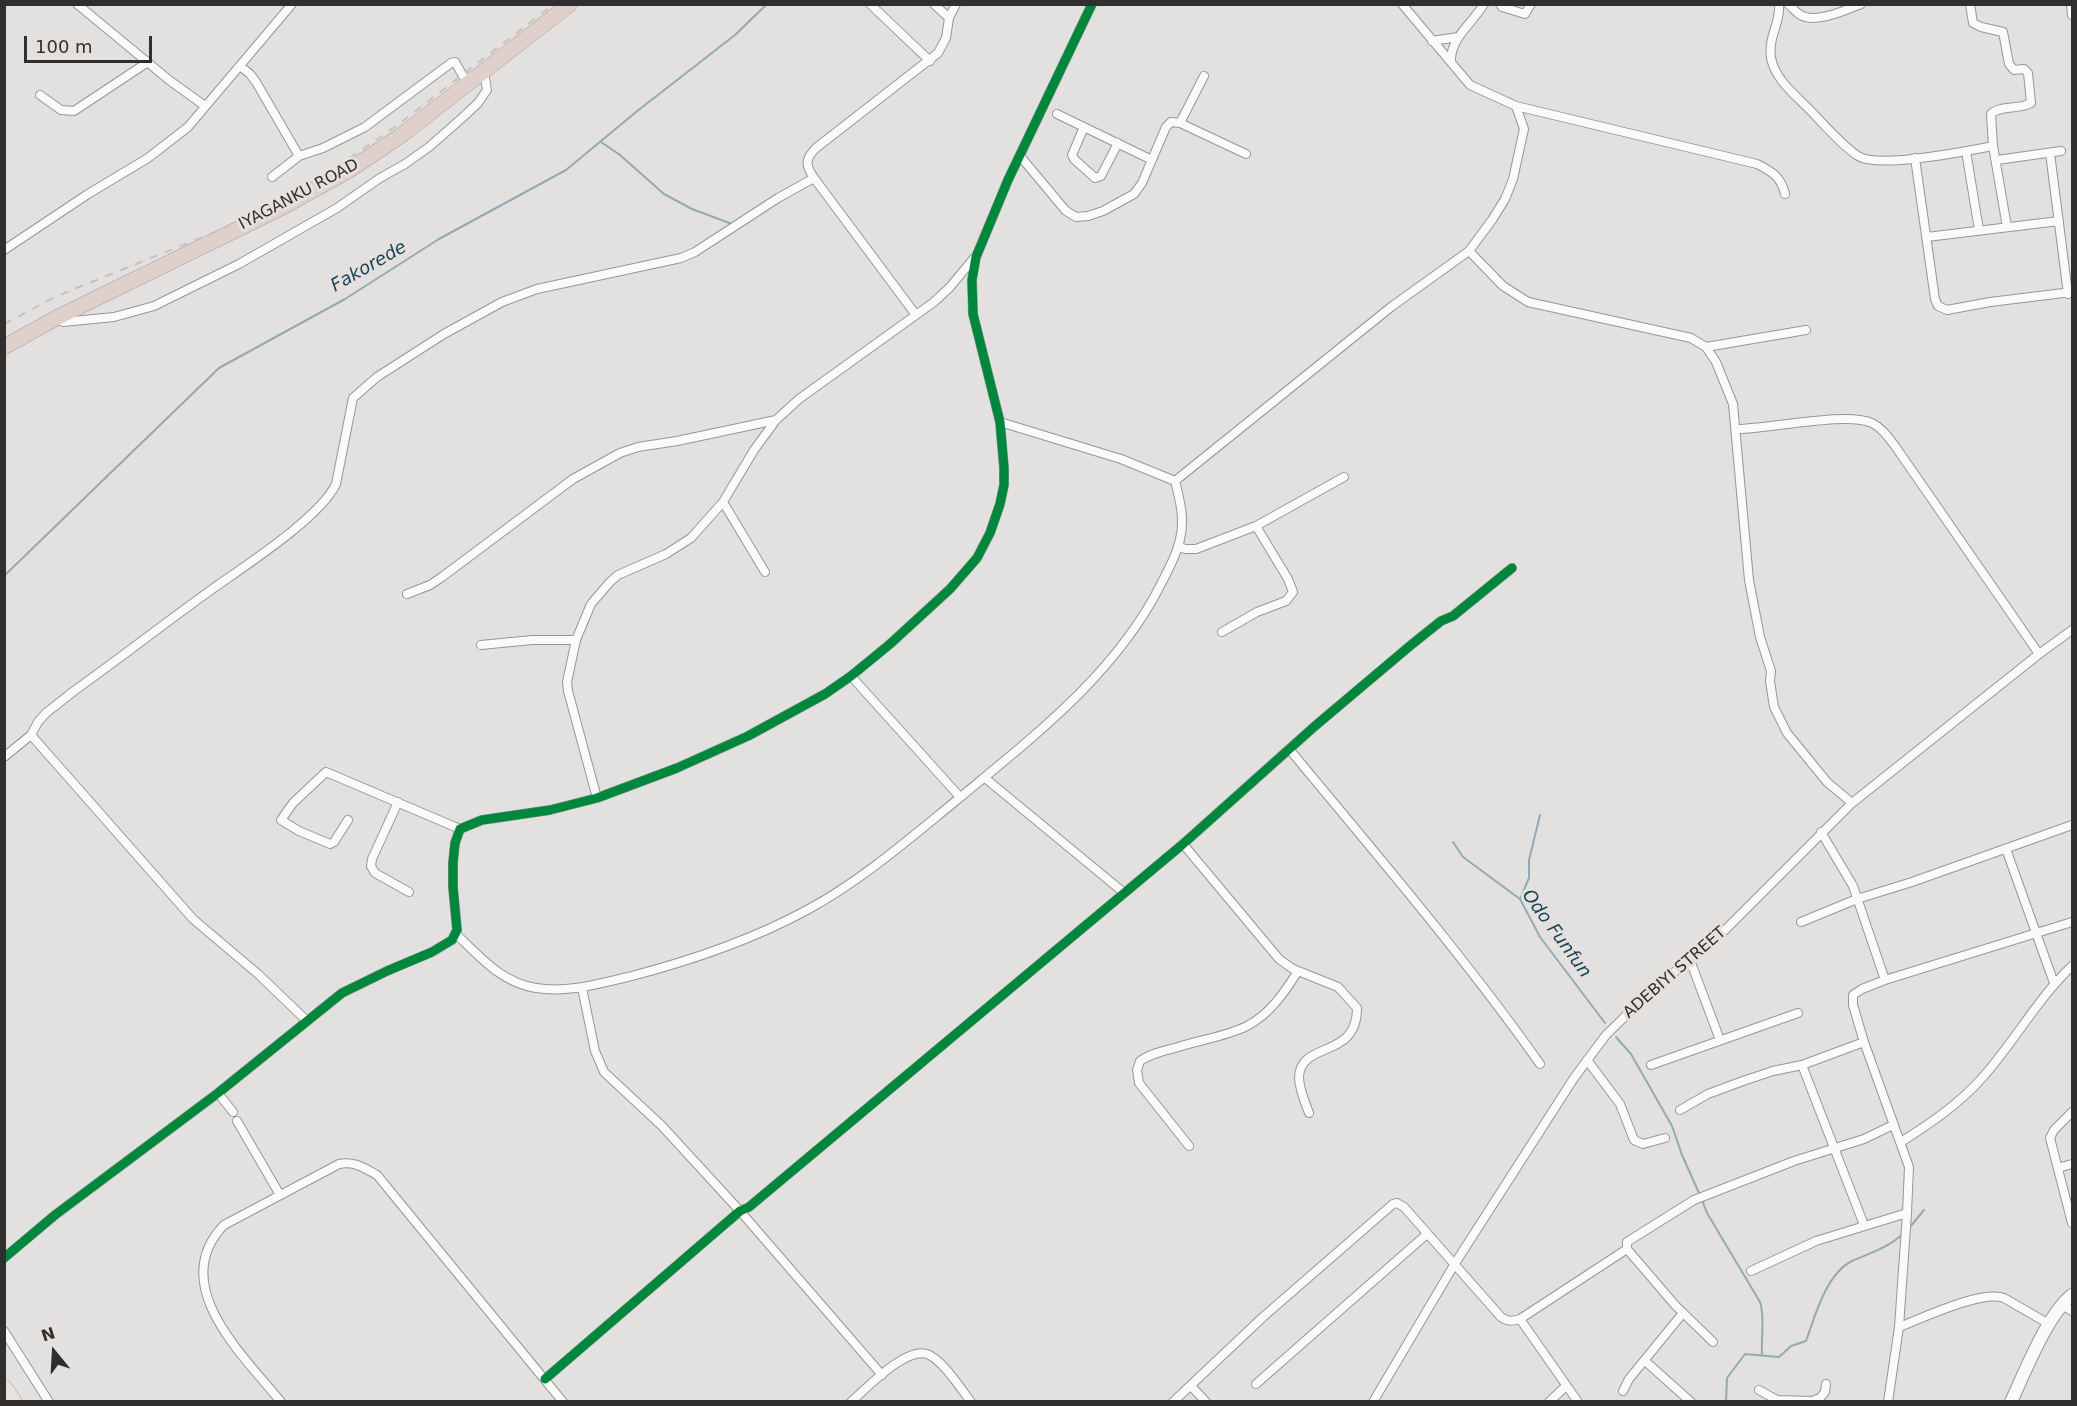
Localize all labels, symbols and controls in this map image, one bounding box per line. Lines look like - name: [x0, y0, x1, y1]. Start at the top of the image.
- scale bar: [27, 24, 154, 62]
- text: 100 m: [35, 36, 93, 57]
- street label: IYAGANKU ROAD: [236, 155, 362, 235]
- water label: Fakorede: [327, 237, 411, 297]
- water label: Odo Funfun: [1517, 886, 1595, 982]
- street label: ADEBIYI STREET: [1620, 923, 1730, 1023]
- north arrow: [24, 1322, 84, 1382]
- text: N: [39, 1323, 58, 1346]

